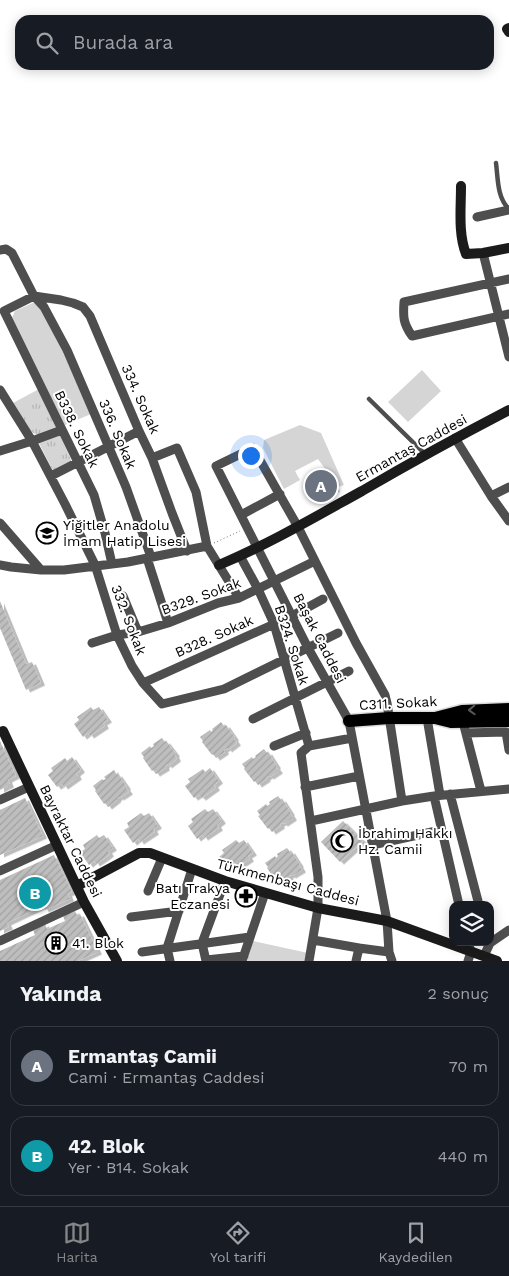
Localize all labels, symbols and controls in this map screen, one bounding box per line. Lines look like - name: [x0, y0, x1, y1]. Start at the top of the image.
- search box: [15, 15, 494, 70]
- icon: search: [33, 29, 61, 57]
- text: Burada ara: [73, 31, 173, 54]
- street label: 334. Sokak: [119, 362, 163, 436]
- street label: B338. Sokak: [51, 388, 103, 470]
- street label: 336. Sokak: [96, 397, 140, 471]
- street label: Ermantaş Caddesi: [353, 411, 469, 485]
- your location: [238, 443, 264, 469]
- pin: A: [305, 467, 337, 505]
- place label: Yiğitler Anadolu İmam Hatip Lisesi: [63, 517, 186, 549]
- school or university icon: Yiğitler Anadolu İmam Hatip Lisesi: [35, 521, 59, 545]
- street label: B329. Sokak: [159, 574, 243, 618]
- street label: 332. Sokak: [108, 583, 150, 657]
- street label: Başak Caddesi: [290, 590, 350, 686]
- street label: B324. Sokak: [272, 603, 312, 687]
- street label: B328. Sokak: [173, 612, 256, 660]
- street label: C311. Sokak: [359, 693, 438, 713]
- one-way arrow: [467, 705, 475, 716]
- street label: Bayraktar Caddesi: [36, 782, 106, 900]
- place label: İbrahim Hakkı Hz. Camii: [358, 825, 453, 857]
- mosque icon: İbrahim Hakkı Hz. Camii: [330, 829, 354, 853]
- street label: Türkmenbaşı Caddesi: [215, 855, 361, 909]
- pin: B: [19, 874, 51, 912]
- place label: Batı Trakya Eczanesi: [155, 880, 230, 912]
- pharmacy icon: Batı Trakya Eczanesi: [234, 884, 258, 908]
- map controls: [449, 901, 494, 946]
- button: layers: [449, 901, 494, 946]
- building icon: 41. Blok: [44, 931, 68, 955]
- place label: 41. Blok: [72, 935, 124, 951]
- text: Yakında: [20, 981, 101, 1006]
- text: 2 sonuç: [427, 984, 489, 1003]
- text: Ermantaş Camii: [68, 1045, 217, 1068]
- text: A: [32, 1057, 42, 1076]
- text: 70 m: [449, 1057, 488, 1076]
- text: Cami · Ermantaş Caddesi: [68, 1068, 265, 1087]
- text: 42. Blok: [68, 1135, 145, 1158]
- text: B: [32, 1147, 42, 1166]
- text: 440 m: [438, 1147, 488, 1166]
- text: Yer · B14. Sokak: [68, 1158, 189, 1177]
- tab: Harita: [56, 1219, 98, 1265]
- tab: Yol tarifi: [210, 1219, 266, 1265]
- tab: Kaydedilen: [379, 1219, 453, 1265]

